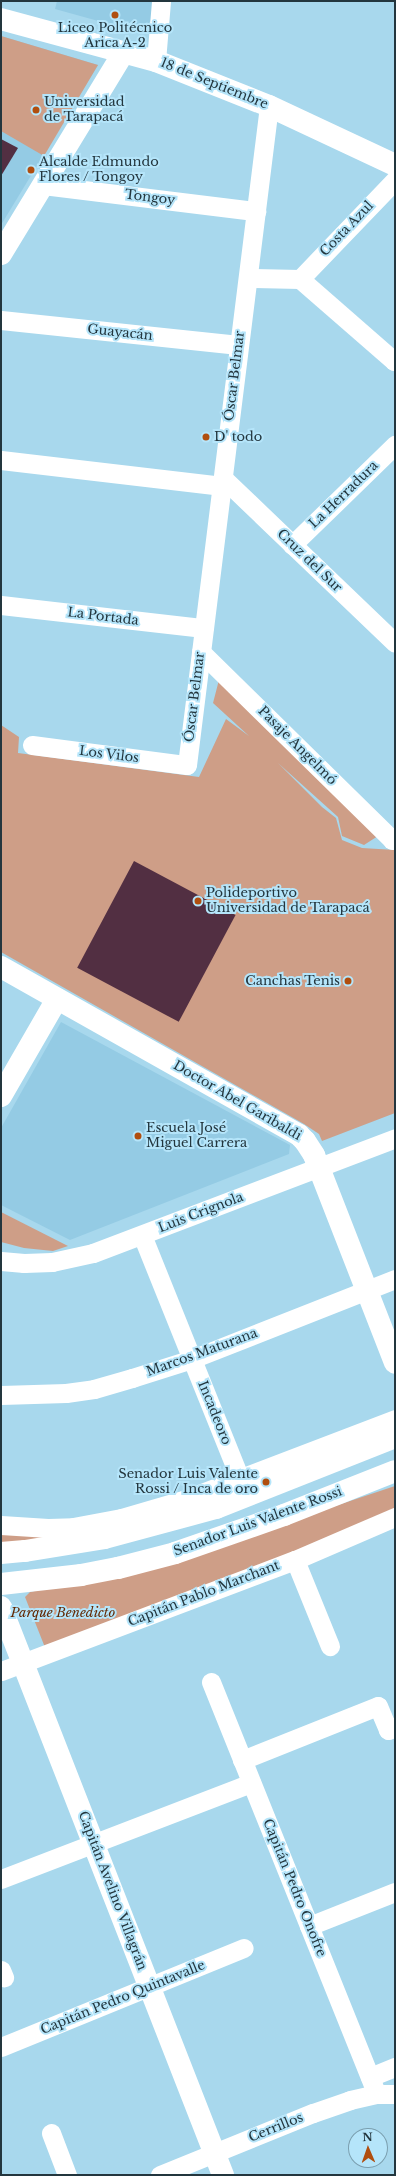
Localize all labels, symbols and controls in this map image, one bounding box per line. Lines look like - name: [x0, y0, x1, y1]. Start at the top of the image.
- marker: Liceo Politécnico Arica A-2: [110, 10, 120, 20]
- place label: Liceo Politécnico Arica A-2: [58, 21, 172, 52]
- street label: 18 de Septiembre: [158, 55, 270, 113]
- place label: Universidad de Tarapacá: [44, 95, 124, 126]
- marker: Universidad de Tarapacá: [31, 105, 41, 115]
- place label: Alcalde Edmundo Flores / Tongoy: [39, 155, 159, 186]
- marker: Alcalde Edmundo Flores / Tongoy: [26, 165, 36, 175]
- street label: Tongoy: [124, 187, 176, 209]
- street label: Costa Azul: [317, 198, 377, 260]
- street label: Guayacán: [87, 322, 153, 344]
- street label: Óscar Belmar: [222, 330, 248, 422]
- place label: D' todo: [214, 429, 263, 445]
- marker: D' todo: [201, 432, 211, 442]
- street label: La Herradura: [306, 458, 382, 532]
- street label: Cruz del Sur: [273, 526, 345, 596]
- street label: La Portada: [66, 605, 140, 629]
- street label: Óscar Belmar: [182, 651, 208, 743]
- street label: Pasaje Angelmó: [254, 703, 340, 789]
- street label: Los Vilos: [78, 744, 140, 766]
- place label: Polideportivo Universidad de Tarapacá: [206, 886, 370, 917]
- marker: Polideportivo Universidad de Tarapacá: [193, 896, 203, 906]
- place label: Canchas Tenis: [245, 973, 340, 989]
- marker: Canchas Tenis: [343, 976, 353, 986]
- street label: Doctor Abel Garibaldi: [170, 1058, 304, 1144]
- place label: Escuela José Miguel Carrera: [146, 1121, 247, 1152]
- marker: Escuela José Miguel Carrera: [133, 1131, 143, 1141]
- street label: Luis Crignola: [156, 1190, 246, 1236]
- street label: Marcos Maturana: [144, 1326, 260, 1380]
- street label: Incadeoro: [194, 1379, 234, 1447]
- place label: Senador Luis Valente Rossi / Inca de oro: [117, 1467, 258, 1498]
- marker: Senador Luis Valente Rossi / Inca de oro: [261, 1477, 271, 1487]
- street label: Senador Luis Valente Rossi: [171, 1484, 345, 1560]
- street label: Capitán Pablo Marchant: [126, 1558, 282, 1630]
- park label: Parque Benedicto: [11, 1605, 115, 1621]
- street label: Capitán Avelino Villagrán: [74, 1809, 150, 1973]
- street label: Capitán Pedro Onofre: [259, 1817, 329, 1959]
- street label: Capitán Pedro Quintavalle: [39, 1958, 207, 2038]
- street label: Cerrillos: [246, 2110, 306, 2146]
- north arrow: [348, 2128, 388, 2168]
- text: N: [362, 2130, 373, 2144]

